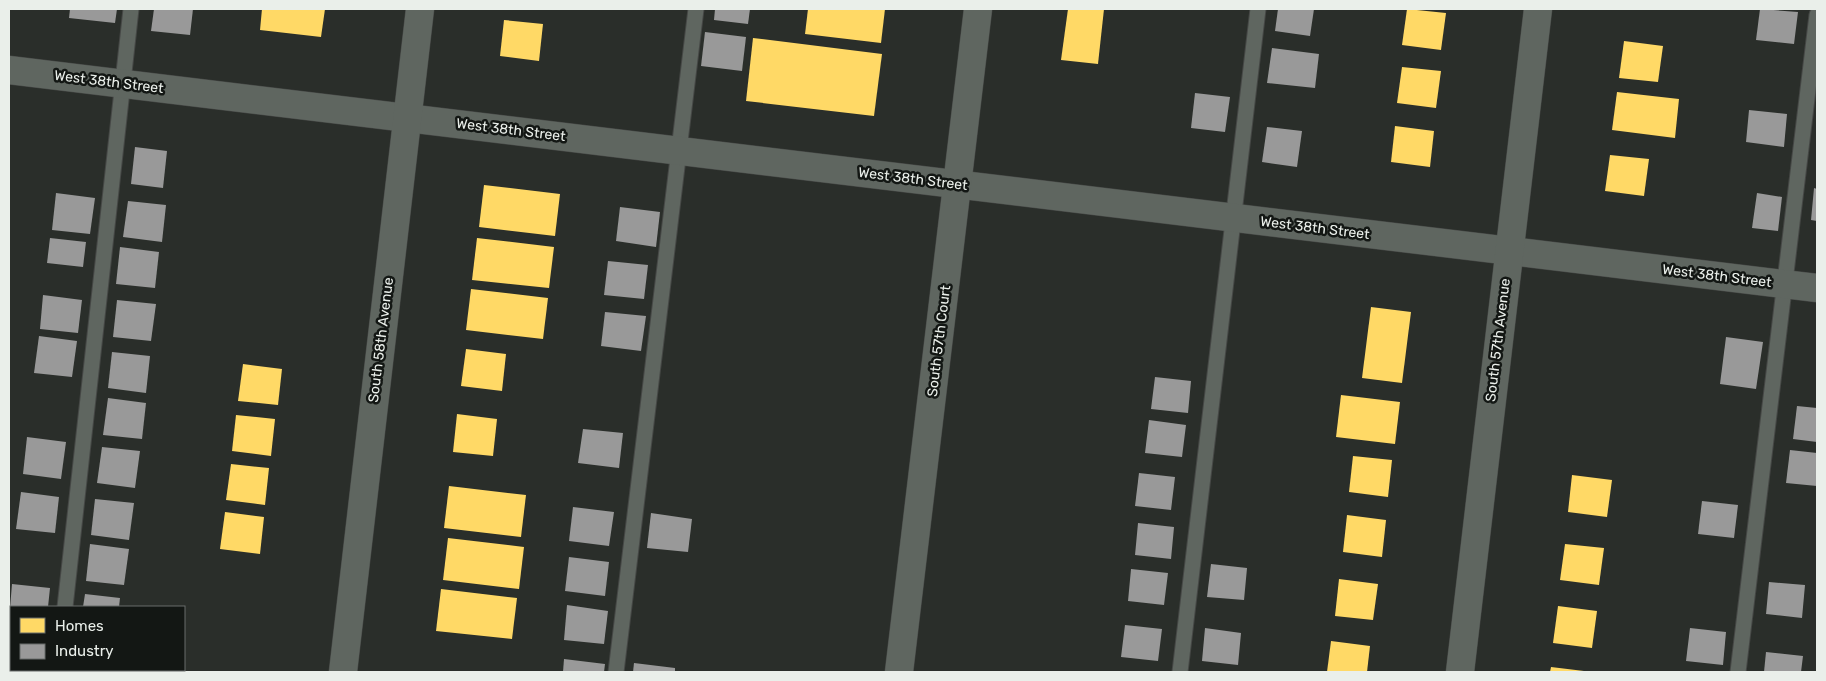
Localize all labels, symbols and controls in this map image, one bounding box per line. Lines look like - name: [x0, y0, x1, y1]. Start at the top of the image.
- street label: West 38th Street: [53, 67, 165, 97]
- street label: West 38th Street: [455, 115, 567, 145]
- street label: West 38th Street: [857, 164, 969, 194]
- street label: West 38th Street: [1259, 213, 1371, 243]
- street label: West 38th Street: [1661, 261, 1773, 291]
- street label: South 58th Avenue: [365, 276, 397, 404]
- street label: South 57th Avenue: [1482, 277, 1514, 403]
- street label: South 57th Court: [924, 284, 954, 398]
- legend: [10, 606, 185, 671]
- text: Homes: [55, 617, 104, 635]
- text: Industry: [55, 642, 114, 660]

